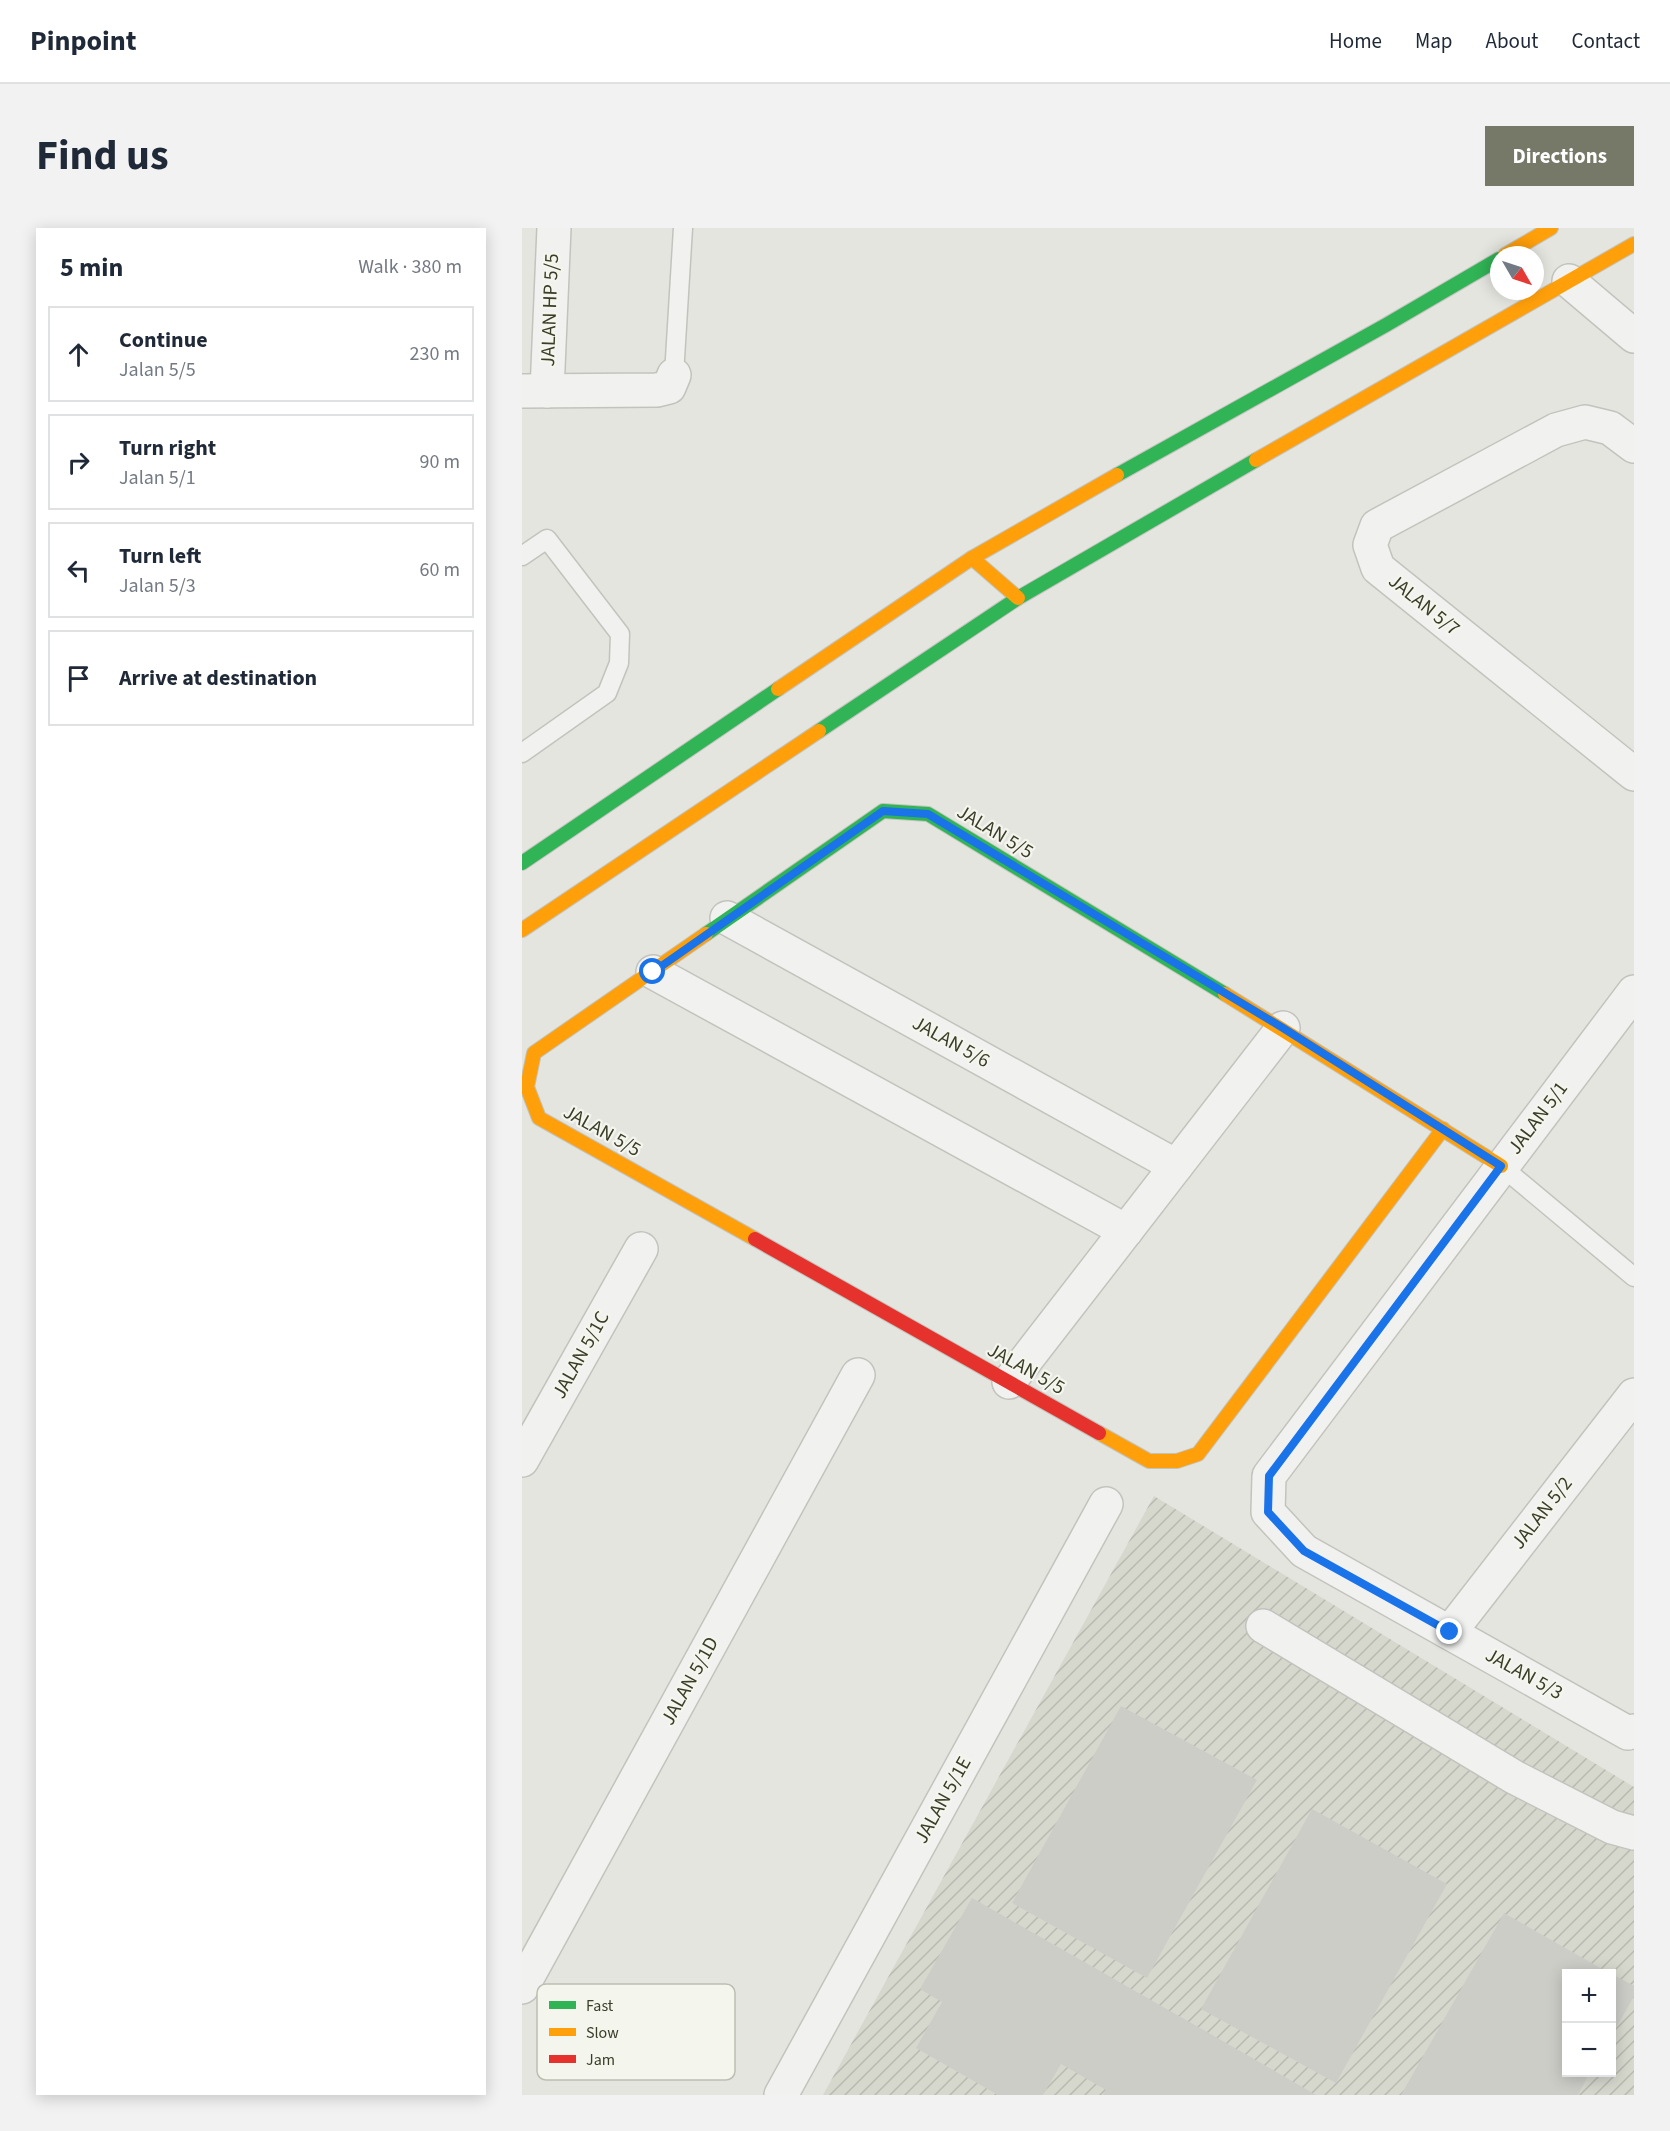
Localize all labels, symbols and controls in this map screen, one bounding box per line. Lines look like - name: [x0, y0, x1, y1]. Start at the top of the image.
- text: Pinpoint: [30, 21, 137, 61]
- text: Home: [1329, 26, 1382, 56]
- text: Map: [1415, 26, 1453, 56]
- text: About: [1486, 26, 1538, 56]
- text: Contact: [1571, 26, 1640, 56]
- text: Find us: [36, 126, 169, 186]
- button: Directions: [1485, 126, 1634, 186]
- north arrow: [1490, 246, 1544, 300]
- text: 5 min: [60, 249, 123, 286]
- text: Walk · 380 m: [358, 253, 462, 281]
- street label: JALAN HP 5/5: [534, 253, 566, 367]
- text: Continue: [119, 324, 208, 356]
- icon: ahead: [62, 338, 95, 371]
- text: 230 m: [410, 340, 460, 368]
- text: Jalan 5/5: [119, 356, 196, 384]
- text: Turn right: [119, 432, 216, 464]
- icon: right: [62, 446, 95, 479]
- text: 90 m: [420, 448, 460, 476]
- text: Jalan 5/1: [119, 464, 196, 492]
- text: Turn left: [119, 540, 201, 572]
- icon: left: [62, 554, 95, 587]
- text: 60 m: [420, 556, 460, 584]
- street label: JALAN 5/7: [1382, 567, 1466, 643]
- text: Jalan 5/3: [119, 572, 196, 600]
- icon: arrive: [62, 662, 95, 695]
- text: Arrive at destination: [119, 662, 317, 694]
- street label: JALAN 5/5: [951, 798, 1039, 866]
- route start: [639, 958, 665, 984]
- street label: JALAN 5/6: [907, 1009, 995, 1075]
- street label: JALAN 5/1: [1501, 1076, 1575, 1160]
- street label: JALAN 5/5: [558, 1098, 646, 1164]
- street label: JALAN 5/1C: [545, 1306, 617, 1404]
- street label: JALAN 5/5: [982, 1336, 1070, 1402]
- street label: JALAN 5/2: [1505, 1471, 1579, 1555]
- route end: [1436, 1618, 1462, 1644]
- street label: JALAN 5/1D: [654, 1632, 726, 1730]
- street label: JALAN 5/3: [1480, 1641, 1568, 1707]
- street label: JALAN 5/1E: [908, 1751, 978, 1849]
- map controls: [1562, 1969, 1616, 2077]
- button: +: [1562, 1969, 1616, 2023]
- legend: [537, 1984, 735, 2080]
- text: Fast: [586, 1995, 614, 2017]
- text: Slow: [586, 2022, 619, 2044]
- button: −: [1562, 2023, 1616, 2077]
- text: Jam: [586, 2049, 615, 2071]

